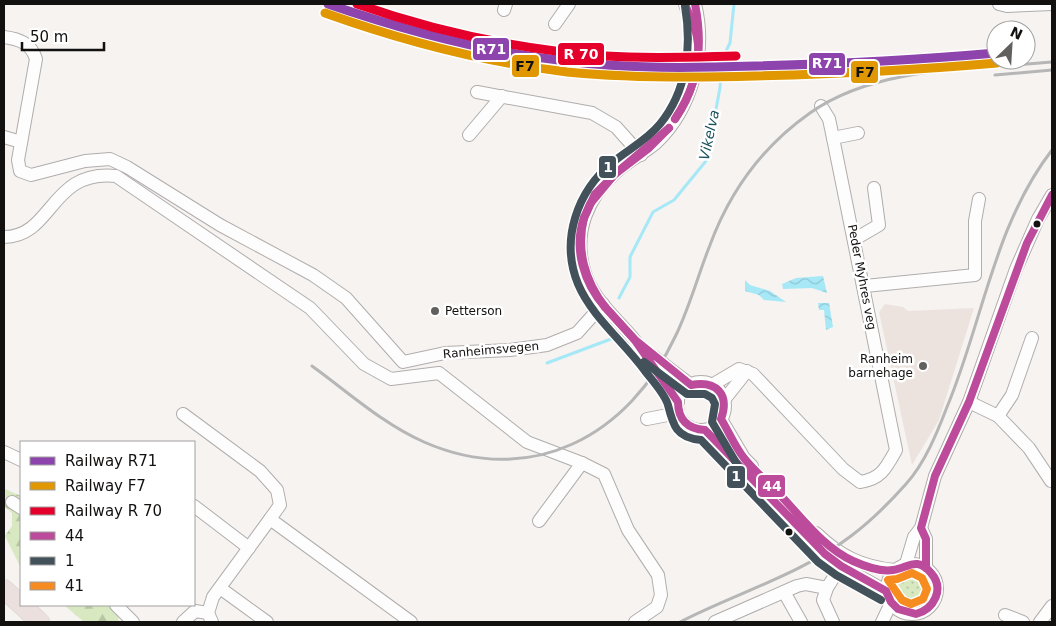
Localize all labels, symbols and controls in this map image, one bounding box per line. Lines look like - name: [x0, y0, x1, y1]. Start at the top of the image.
- scale bar: [22, 20, 105, 52]
- north arrow: [986, 20, 1036, 70]
- text: N: [1008, 23, 1025, 43]
- text: 50 m: [30, 28, 68, 46]
- line badge: R71: [472, 37, 510, 61]
- text: R71: [476, 41, 506, 57]
- line badge: R 70: [557, 42, 605, 66]
- text: R 70: [563, 46, 599, 62]
- line badge: R71: [808, 52, 846, 76]
- line badge: F7: [511, 54, 540, 78]
- text: R71: [812, 55, 842, 71]
- text: F7: [515, 58, 535, 74]
- line badge: F7: [850, 60, 879, 84]
- text: F7: [855, 64, 875, 80]
- water label: Vikelva: [696, 108, 722, 162]
- line badge: 1: [598, 155, 617, 179]
- text: 1: [603, 159, 613, 175]
- unlabelled marker: [1032, 219, 1042, 229]
- street label: Peder Myhres veg: [845, 223, 879, 331]
- place label: Petterson: [445, 304, 502, 318]
- marker: Petterson: [429, 305, 441, 317]
- street label: Ranheimsvegen: [442, 339, 540, 361]
- place label: Ranheim barnehage: [848, 352, 913, 380]
- marker: Ranheim barnehage: [917, 360, 929, 372]
- legend: [20, 441, 195, 606]
- text: Railway R71: [65, 452, 157, 470]
- line badge: 1: [726, 465, 746, 489]
- text: 1: [731, 468, 741, 484]
- line badge: 44: [757, 474, 786, 498]
- text: Railway F7: [65, 477, 146, 495]
- text: 44: [762, 478, 782, 494]
- text: Railway R 70: [65, 502, 162, 520]
- text: 44: [65, 527, 84, 545]
- unlabelled marker: [784, 527, 794, 537]
- text: 1: [65, 552, 75, 570]
- text: 41: [65, 577, 84, 595]

